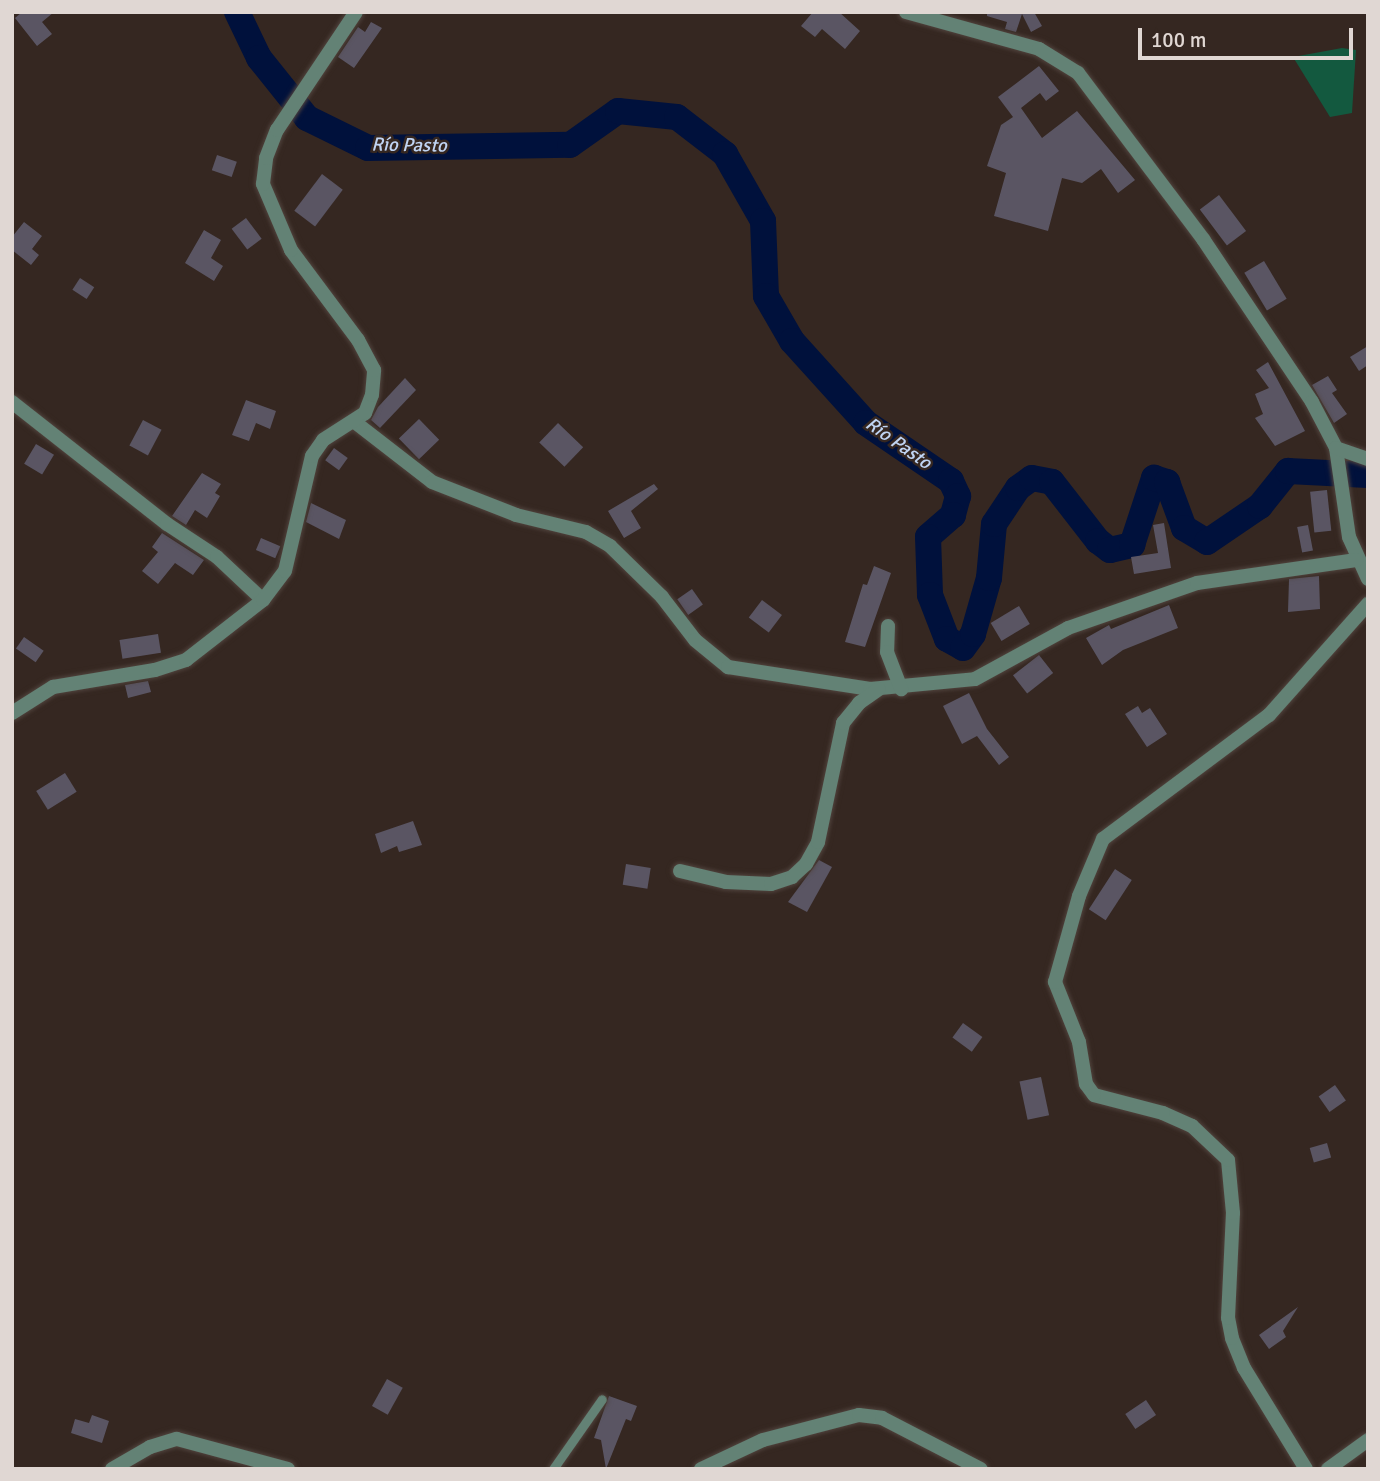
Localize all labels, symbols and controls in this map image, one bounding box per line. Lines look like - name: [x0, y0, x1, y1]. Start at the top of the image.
- scale bar: [1142, 14, 1357, 58]
- text: 100 m: [1151, 27, 1206, 53]
- water label: Río Pasto: [371, 134, 447, 158]
- water label: Río Pasto: [861, 413, 935, 475]

